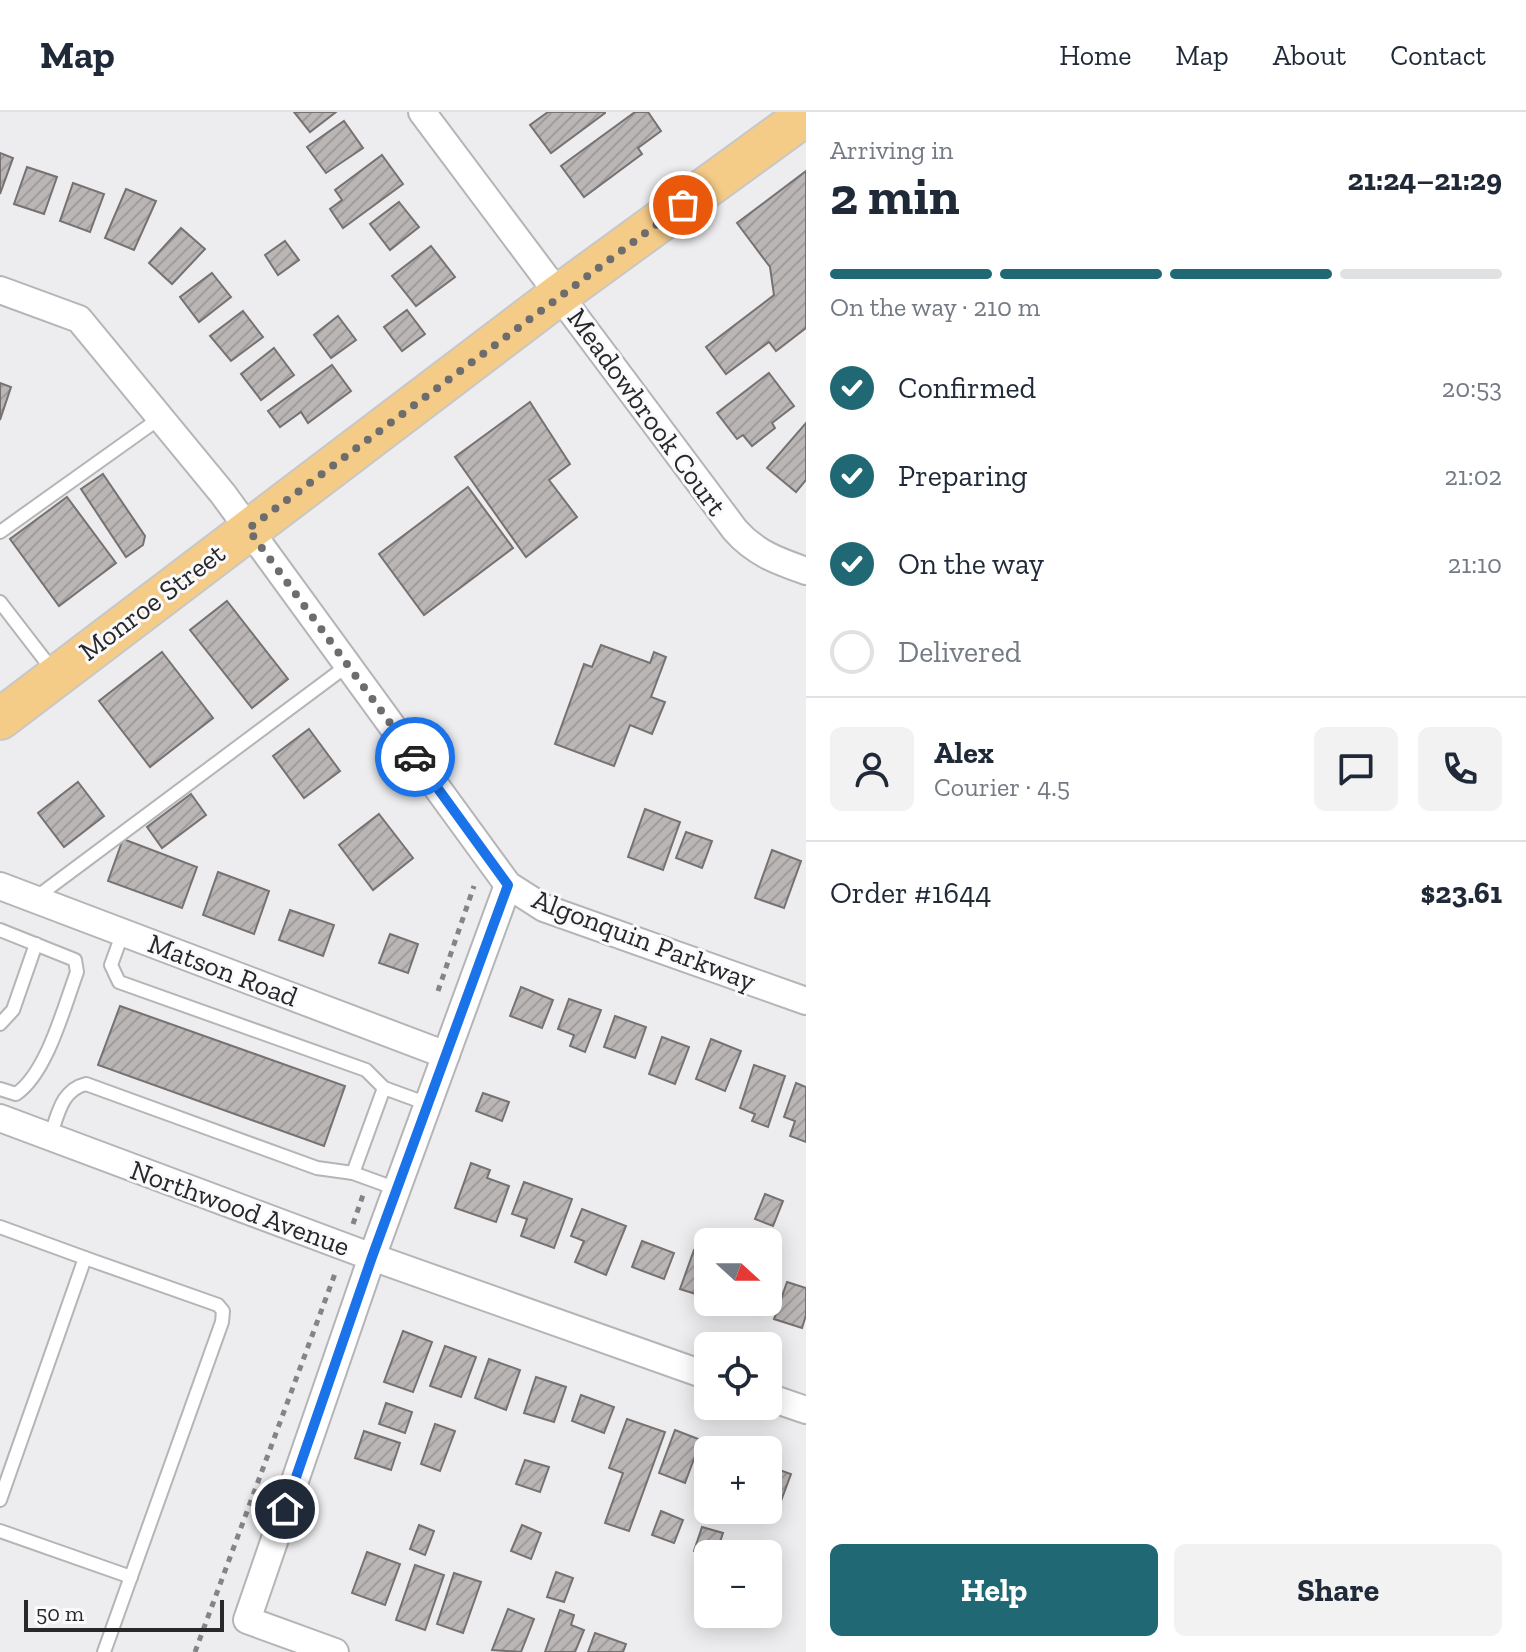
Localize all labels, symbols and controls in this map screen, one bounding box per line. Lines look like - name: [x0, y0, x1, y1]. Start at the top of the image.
- text: Map: [40, 32, 115, 78]
- text: Home: [1059, 39, 1131, 72]
- text: Map: [1175, 39, 1229, 72]
- text: About: [1273, 39, 1346, 72]
- text: Contact: [1390, 39, 1486, 72]
- text: Arriving in: [830, 134, 953, 166]
- text: 21:24–21:29: [1348, 162, 1502, 198]
- text: 2 min: [830, 165, 960, 227]
- pin: [649, 171, 717, 239]
- icon: bag: [661, 183, 705, 227]
- text: On the way · 210 m: [830, 291, 1040, 323]
- street label: Meadowbrook Court: [561, 302, 734, 523]
- icon: check: [830, 366, 874, 410]
- text: Confirmed: [898, 370, 1036, 406]
- text: 20:53: [1442, 372, 1502, 404]
- icon: check: [830, 454, 874, 498]
- text: Preparing: [898, 458, 1028, 494]
- text: 21:02: [1444, 460, 1502, 492]
- street label: Monroe Street: [73, 536, 232, 668]
- icon: check: [830, 542, 874, 586]
- text: On the way: [898, 546, 1044, 582]
- text: 21:10: [1448, 548, 1502, 580]
- text: Delivered: [898, 634, 1021, 670]
- courier: [375, 717, 455, 797]
- button: person: [830, 727, 914, 811]
- button: chat: [1314, 727, 1398, 811]
- button: phone: [1418, 727, 1502, 811]
- icon: car: [393, 735, 437, 779]
- text: Alex: [934, 735, 994, 771]
- text: Courier · 4.5: [934, 771, 1070, 803]
- text: Order #1644: [830, 875, 992, 911]
- text: $23.61: [1421, 875, 1502, 911]
- street label: Algonquin Parkway: [528, 882, 761, 998]
- street label: Matson Road: [144, 926, 302, 1014]
- street label: Northwood Avenue: [126, 1153, 354, 1263]
- north arrow: [694, 1228, 782, 1316]
- map controls: [694, 1228, 782, 1628]
- button: locate: [694, 1332, 782, 1420]
- button: +: [694, 1436, 782, 1524]
- pin: [251, 1475, 319, 1543]
- icon: home: [263, 1487, 307, 1531]
- button: −: [694, 1540, 782, 1628]
- button: Help: [830, 1544, 1158, 1636]
- button: Share: [1174, 1544, 1502, 1636]
- scale bar: [24, 1596, 224, 1632]
- text: 50 m: [36, 1600, 84, 1627]

